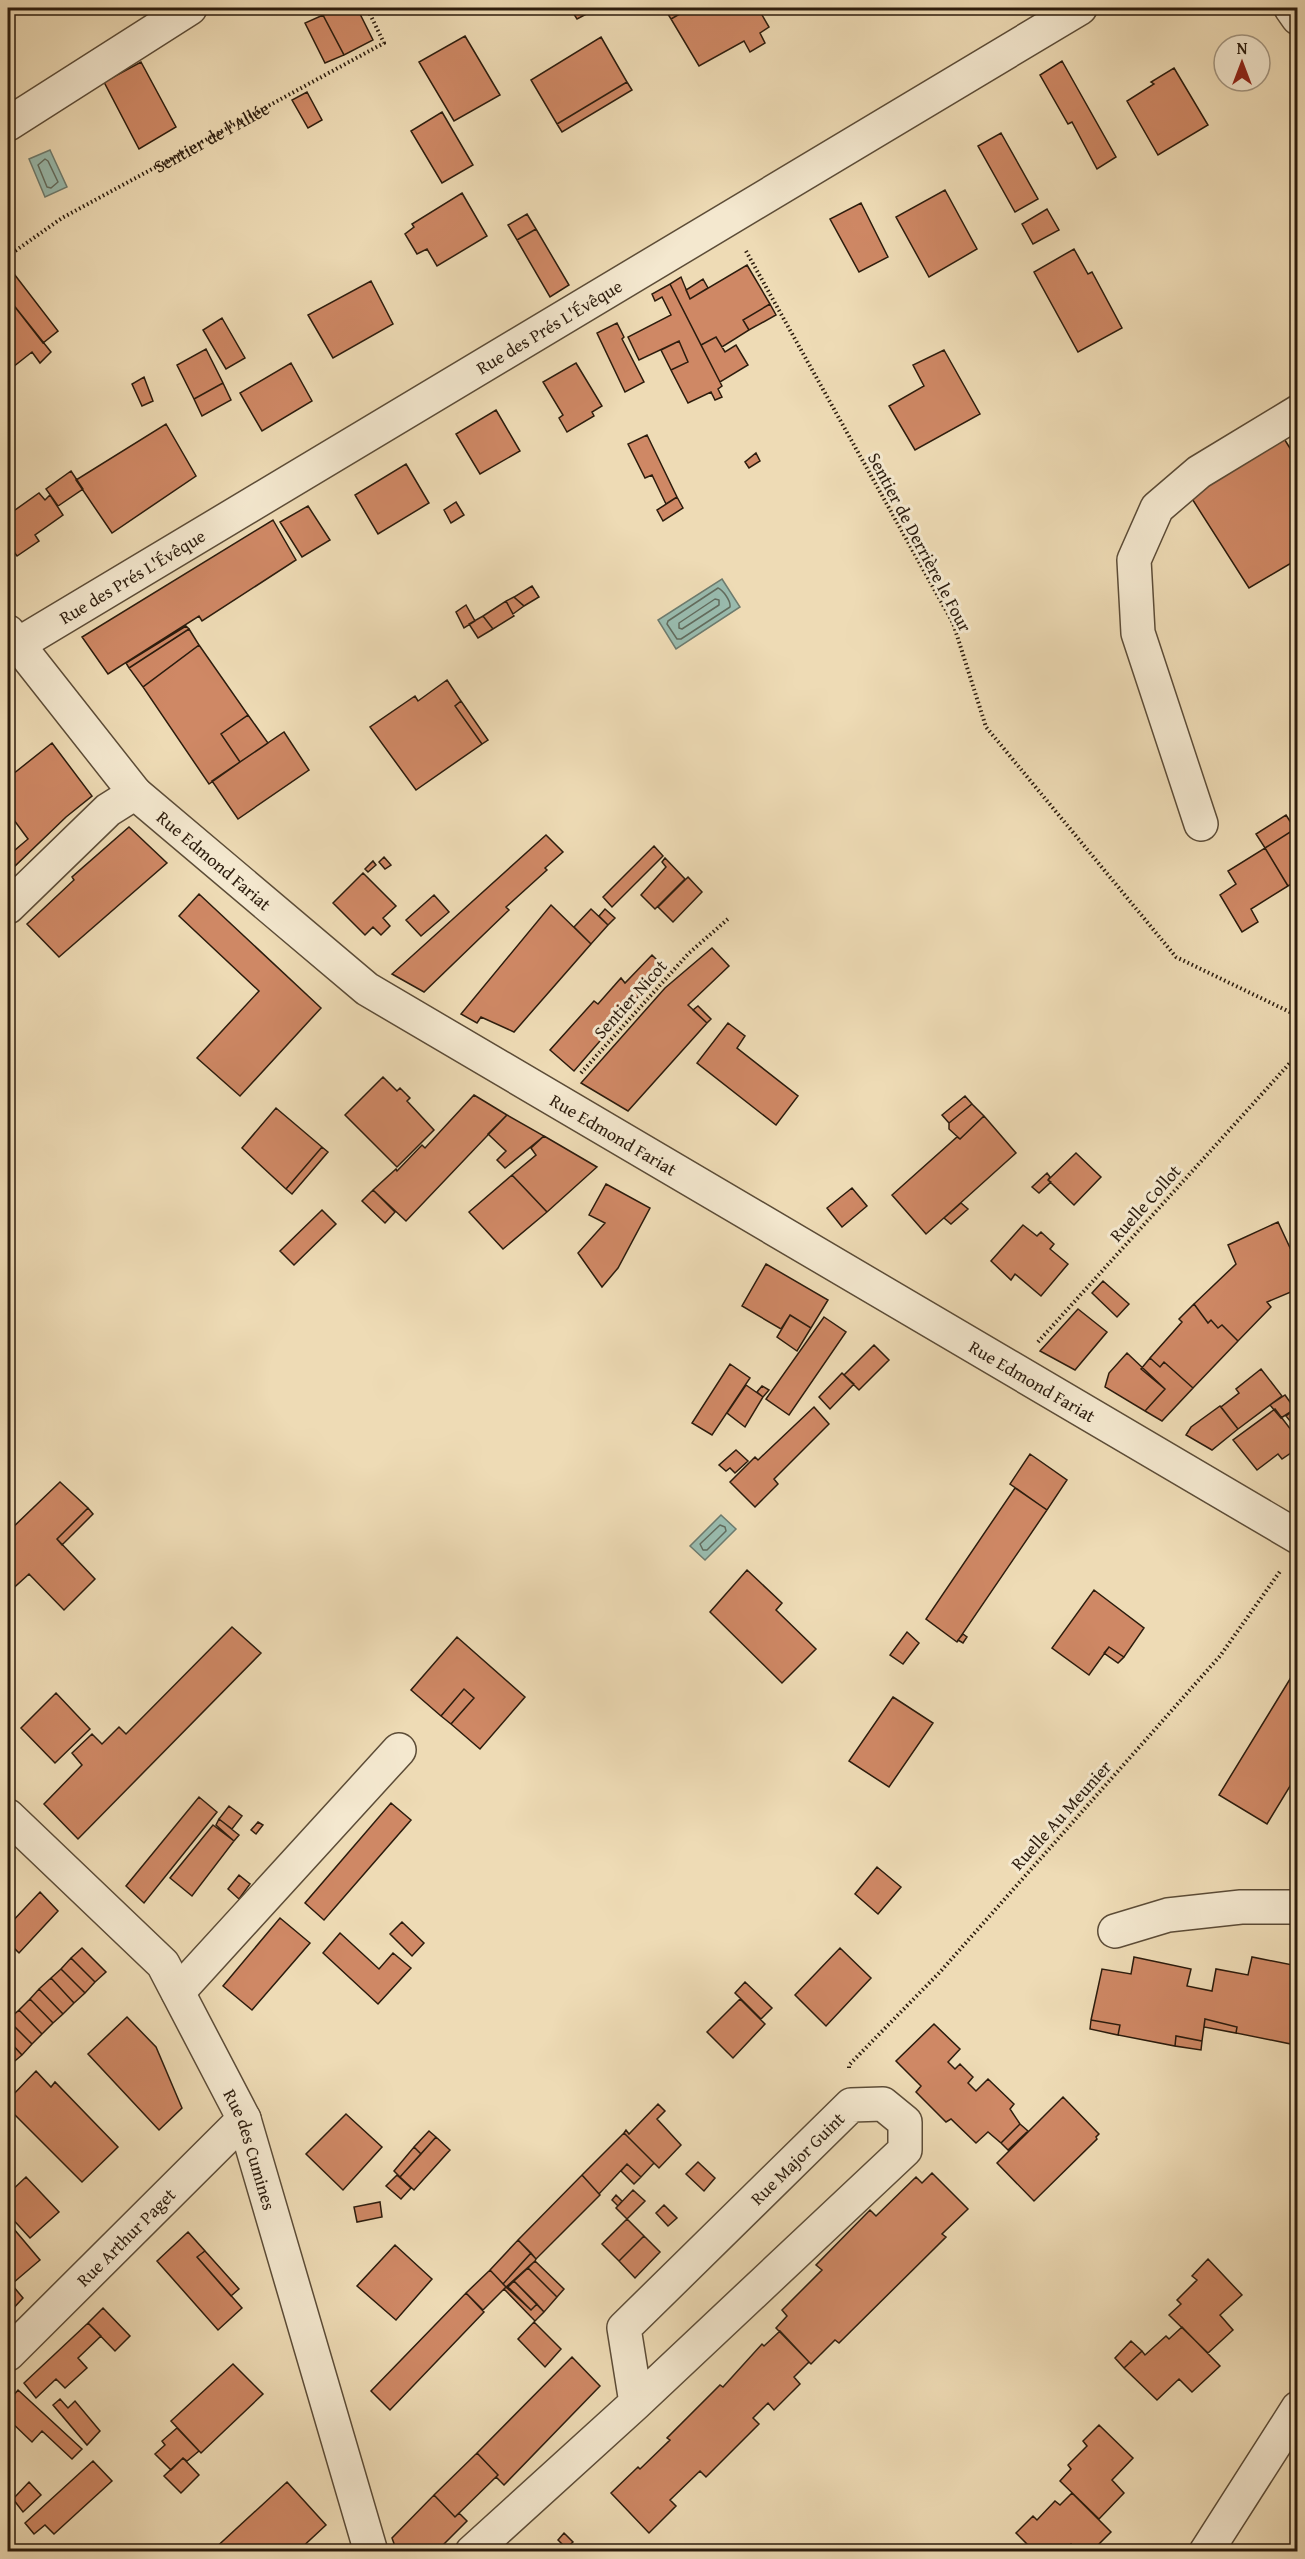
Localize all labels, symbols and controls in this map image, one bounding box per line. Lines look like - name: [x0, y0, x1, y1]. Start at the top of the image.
- north arrow: [1212, 33, 1272, 93]
- text: N: [1237, 36, 1248, 60]
- street label: Sentier de l'Allée: [149, 94, 274, 179]
- street label: Rue des Prés L'Évêque: [471, 272, 627, 381]
- street label: Sentier de Derrière le Four: [861, 447, 979, 637]
- street label: Rue des Prés L'Évêque: [54, 522, 210, 630]
- street label: Rue Edmond Fariat: [151, 804, 278, 917]
- street label: Sentier Nicot: [587, 953, 674, 1045]
- street label: Rue Edmond Fariat: [545, 1086, 683, 1182]
- street label: Ruelle Collot: [1103, 1158, 1187, 1248]
- street label: Rue Edmond Fariat: [964, 1333, 1101, 1429]
- street label: Ruelle Au Meunier: [1004, 1754, 1118, 1876]
- street label: Rue des Cumines: [217, 2084, 283, 2213]
- street label: Rue Major Guint: [744, 2105, 851, 2211]
- street label: Rue Arthur Paget: [70, 2181, 182, 2292]

